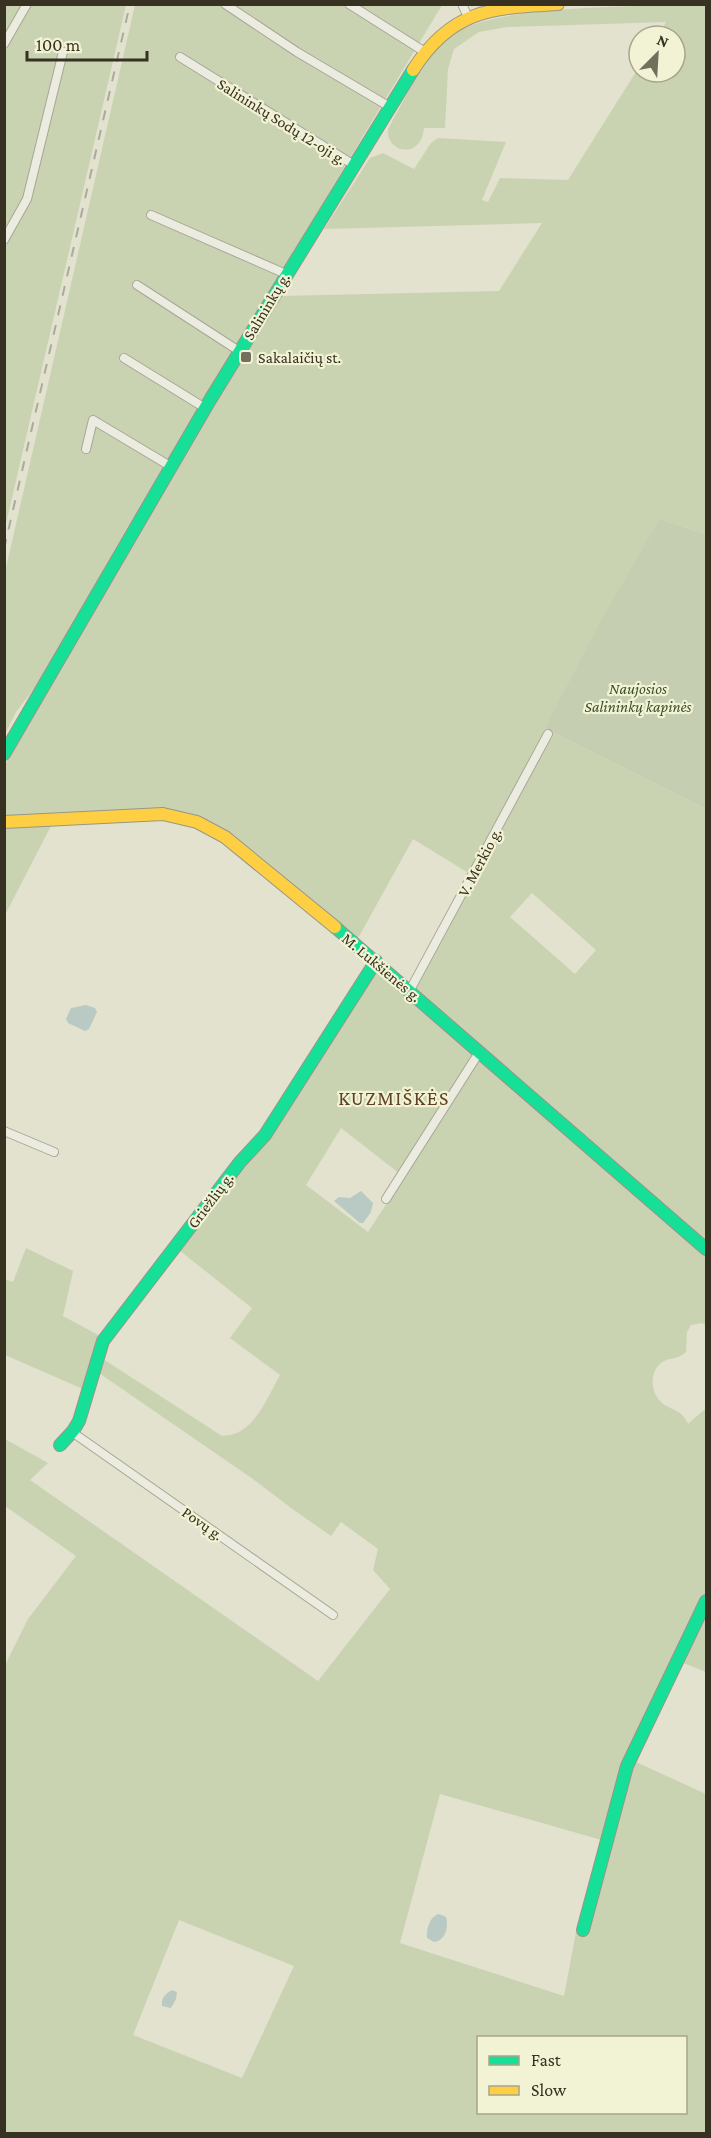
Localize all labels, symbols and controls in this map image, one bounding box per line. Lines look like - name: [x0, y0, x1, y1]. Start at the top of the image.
- scale bar: [27, 24, 147, 62]
- north arrow: [627, 24, 687, 84]
- text: N: [654, 31, 671, 51]
- text: 100 m: [36, 35, 81, 55]
- street label: Salininkų Sodų 12-oji g.: [214, 75, 349, 169]
- street label: Salininkų g.: [240, 270, 294, 343]
- place label: Sakalaičių st.: [258, 349, 341, 367]
- marker: Sakalaičių st.: [239, 350, 253, 364]
- park label: Naujosios Salininkų kapinės: [584, 680, 692, 716]
- street label: V. Merkio g.: [454, 825, 505, 900]
- street label: M. Lukšienės g.: [338, 930, 424, 1006]
- district label: KUZMIŠKĖS: [338, 1087, 450, 1109]
- street label: Griežlių g.: [184, 1169, 237, 1232]
- street label: Povų g.: [179, 1503, 226, 1544]
- legend: [477, 2036, 687, 2114]
- text: Fast: [531, 2050, 562, 2070]
- text: Slow: [531, 2080, 567, 2100]

